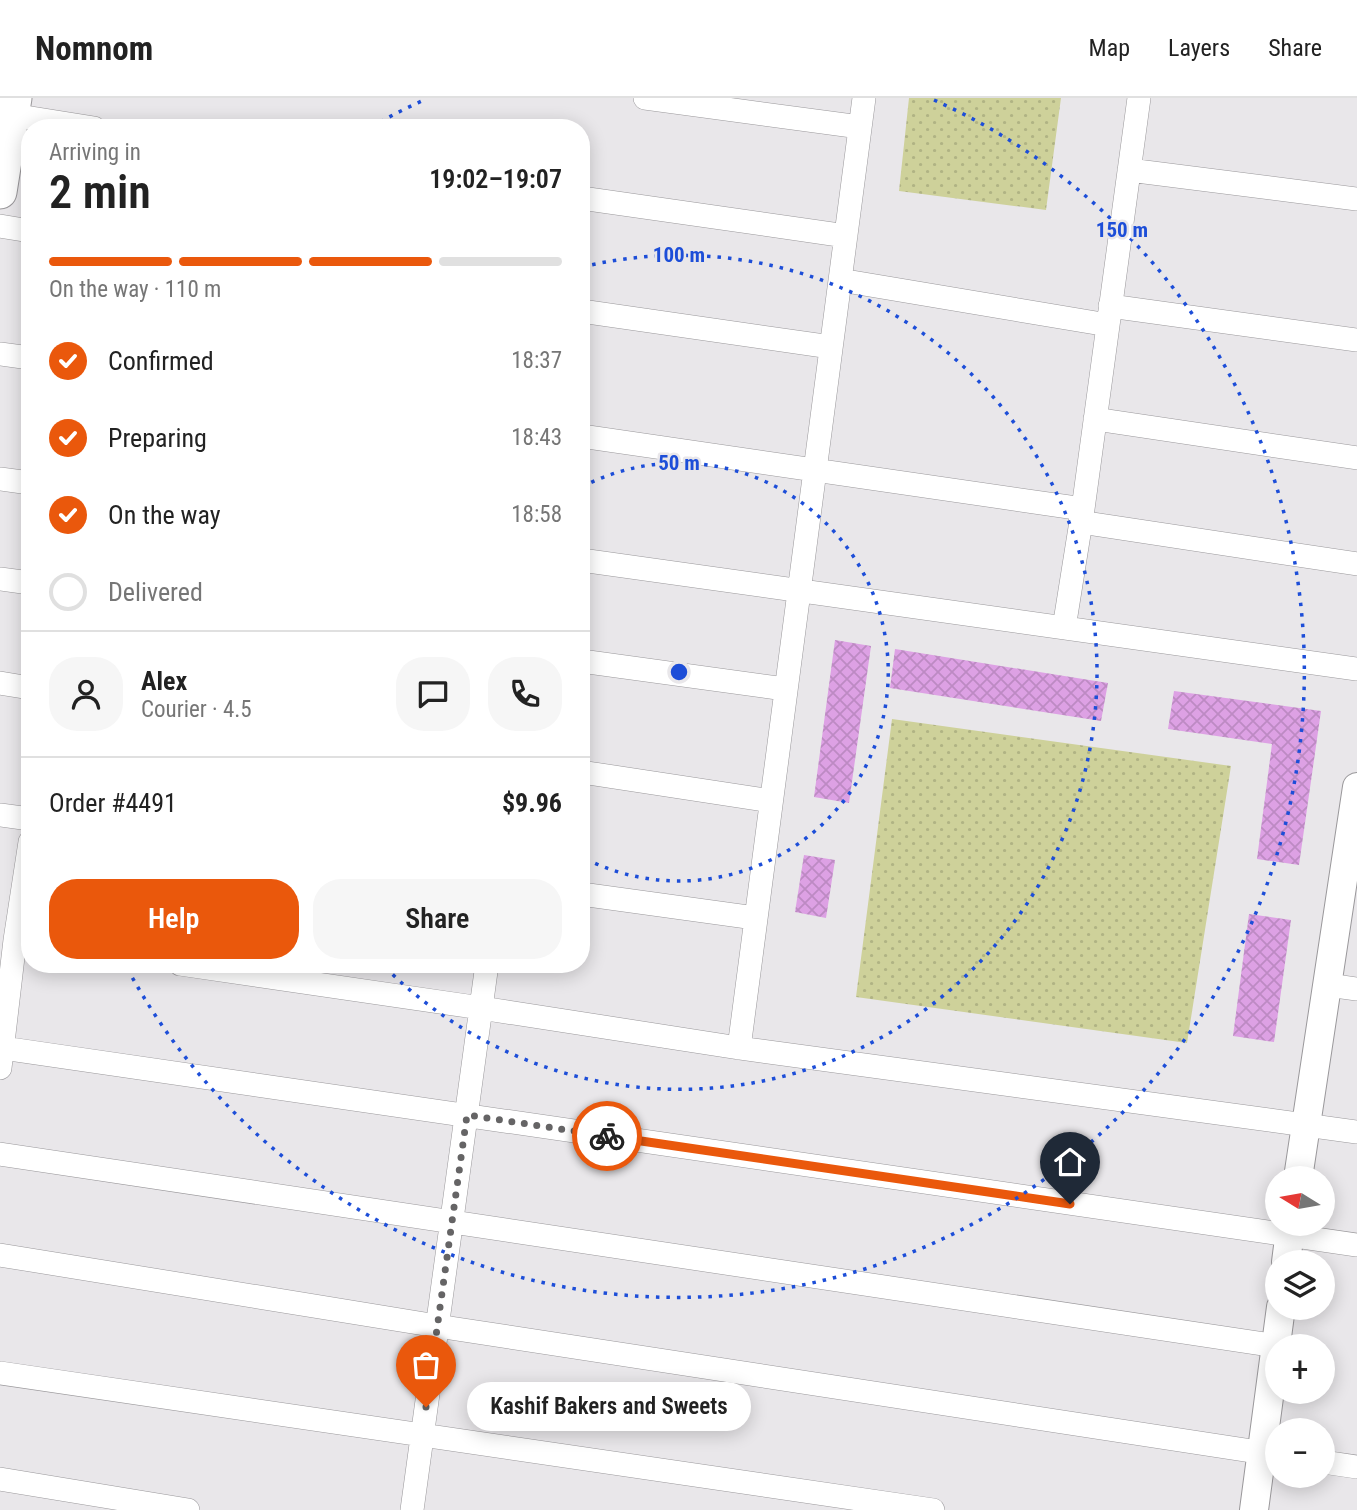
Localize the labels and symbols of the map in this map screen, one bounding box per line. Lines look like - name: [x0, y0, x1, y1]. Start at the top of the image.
- text: 150 m: [1096, 218, 1148, 242]
- text: 100 m: [653, 243, 705, 267]
- text: 50 m: [658, 451, 700, 475]
- centre of rings: [667, 660, 691, 684]
- courier: [572, 1101, 642, 1171]
- pin: [1040, 1132, 1100, 1204]
- north arrow: [1265, 1166, 1335, 1236]
- pin: [396, 1335, 456, 1407]
- callout: Kashif Bakers and Sweets: [468, 1382, 752, 1432]

